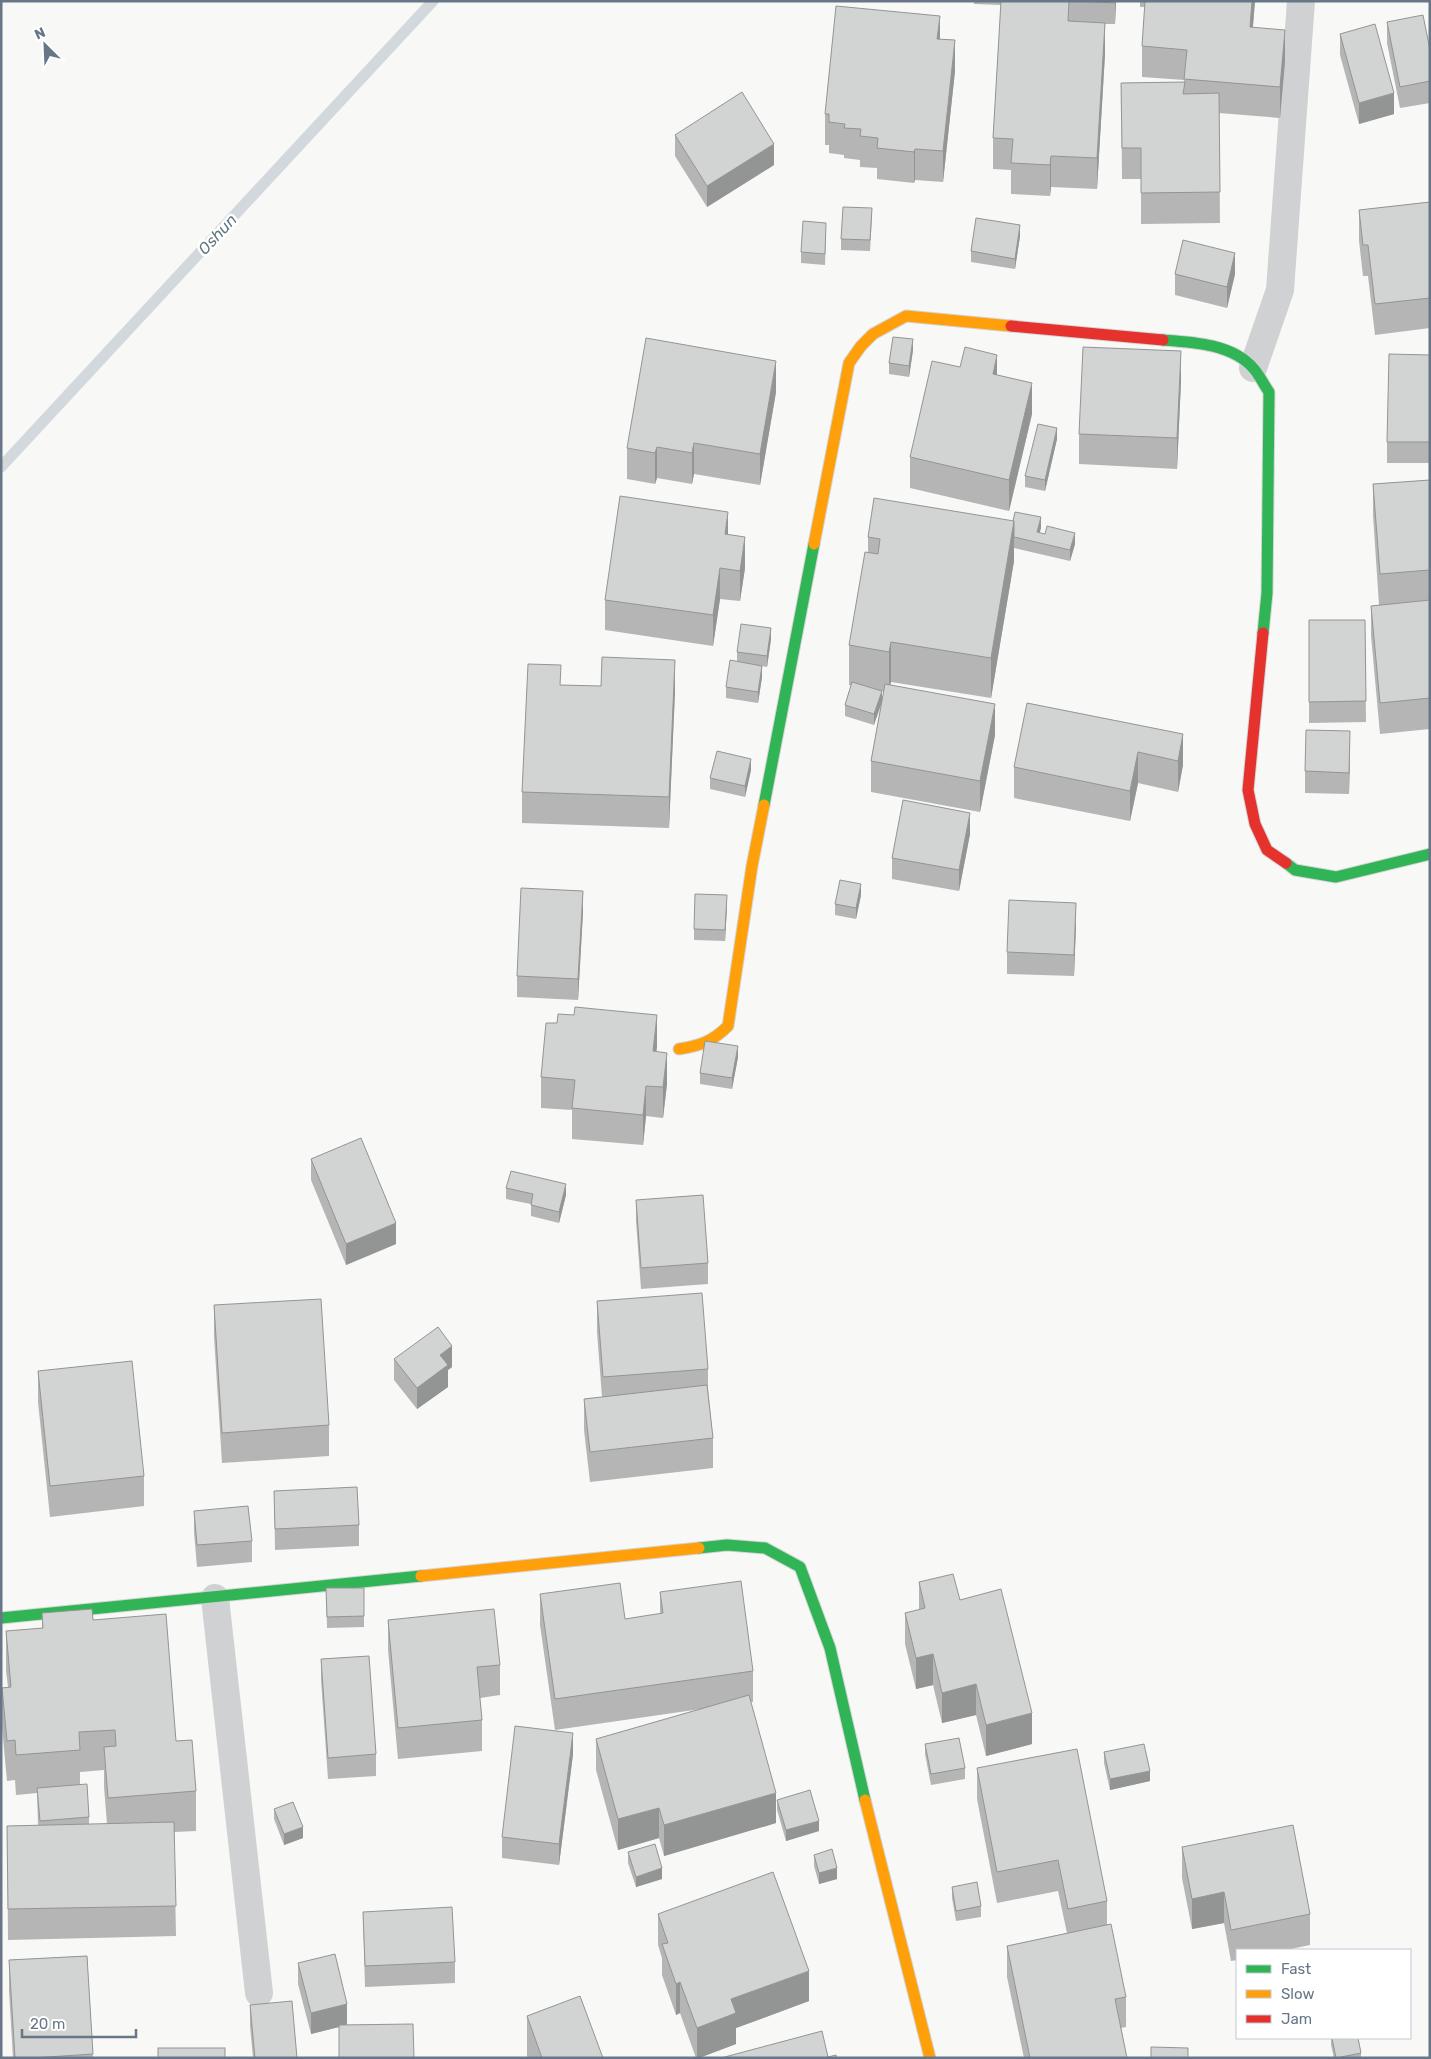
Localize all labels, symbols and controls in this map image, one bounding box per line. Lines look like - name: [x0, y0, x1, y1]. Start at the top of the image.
- north arrow: [20, 20, 70, 70]
- text: N: [32, 24, 48, 43]
- water label: Oshun: [194, 210, 241, 258]
- legend: [1236, 1949, 1411, 2039]
- text: Fast: [1281, 1960, 1311, 1978]
- text: Slow: [1281, 1985, 1314, 2003]
- scale bar: [22, 2006, 136, 2038]
- text: Jam: [1281, 2010, 1312, 2028]
- text: 20 m: [30, 2015, 65, 2033]

